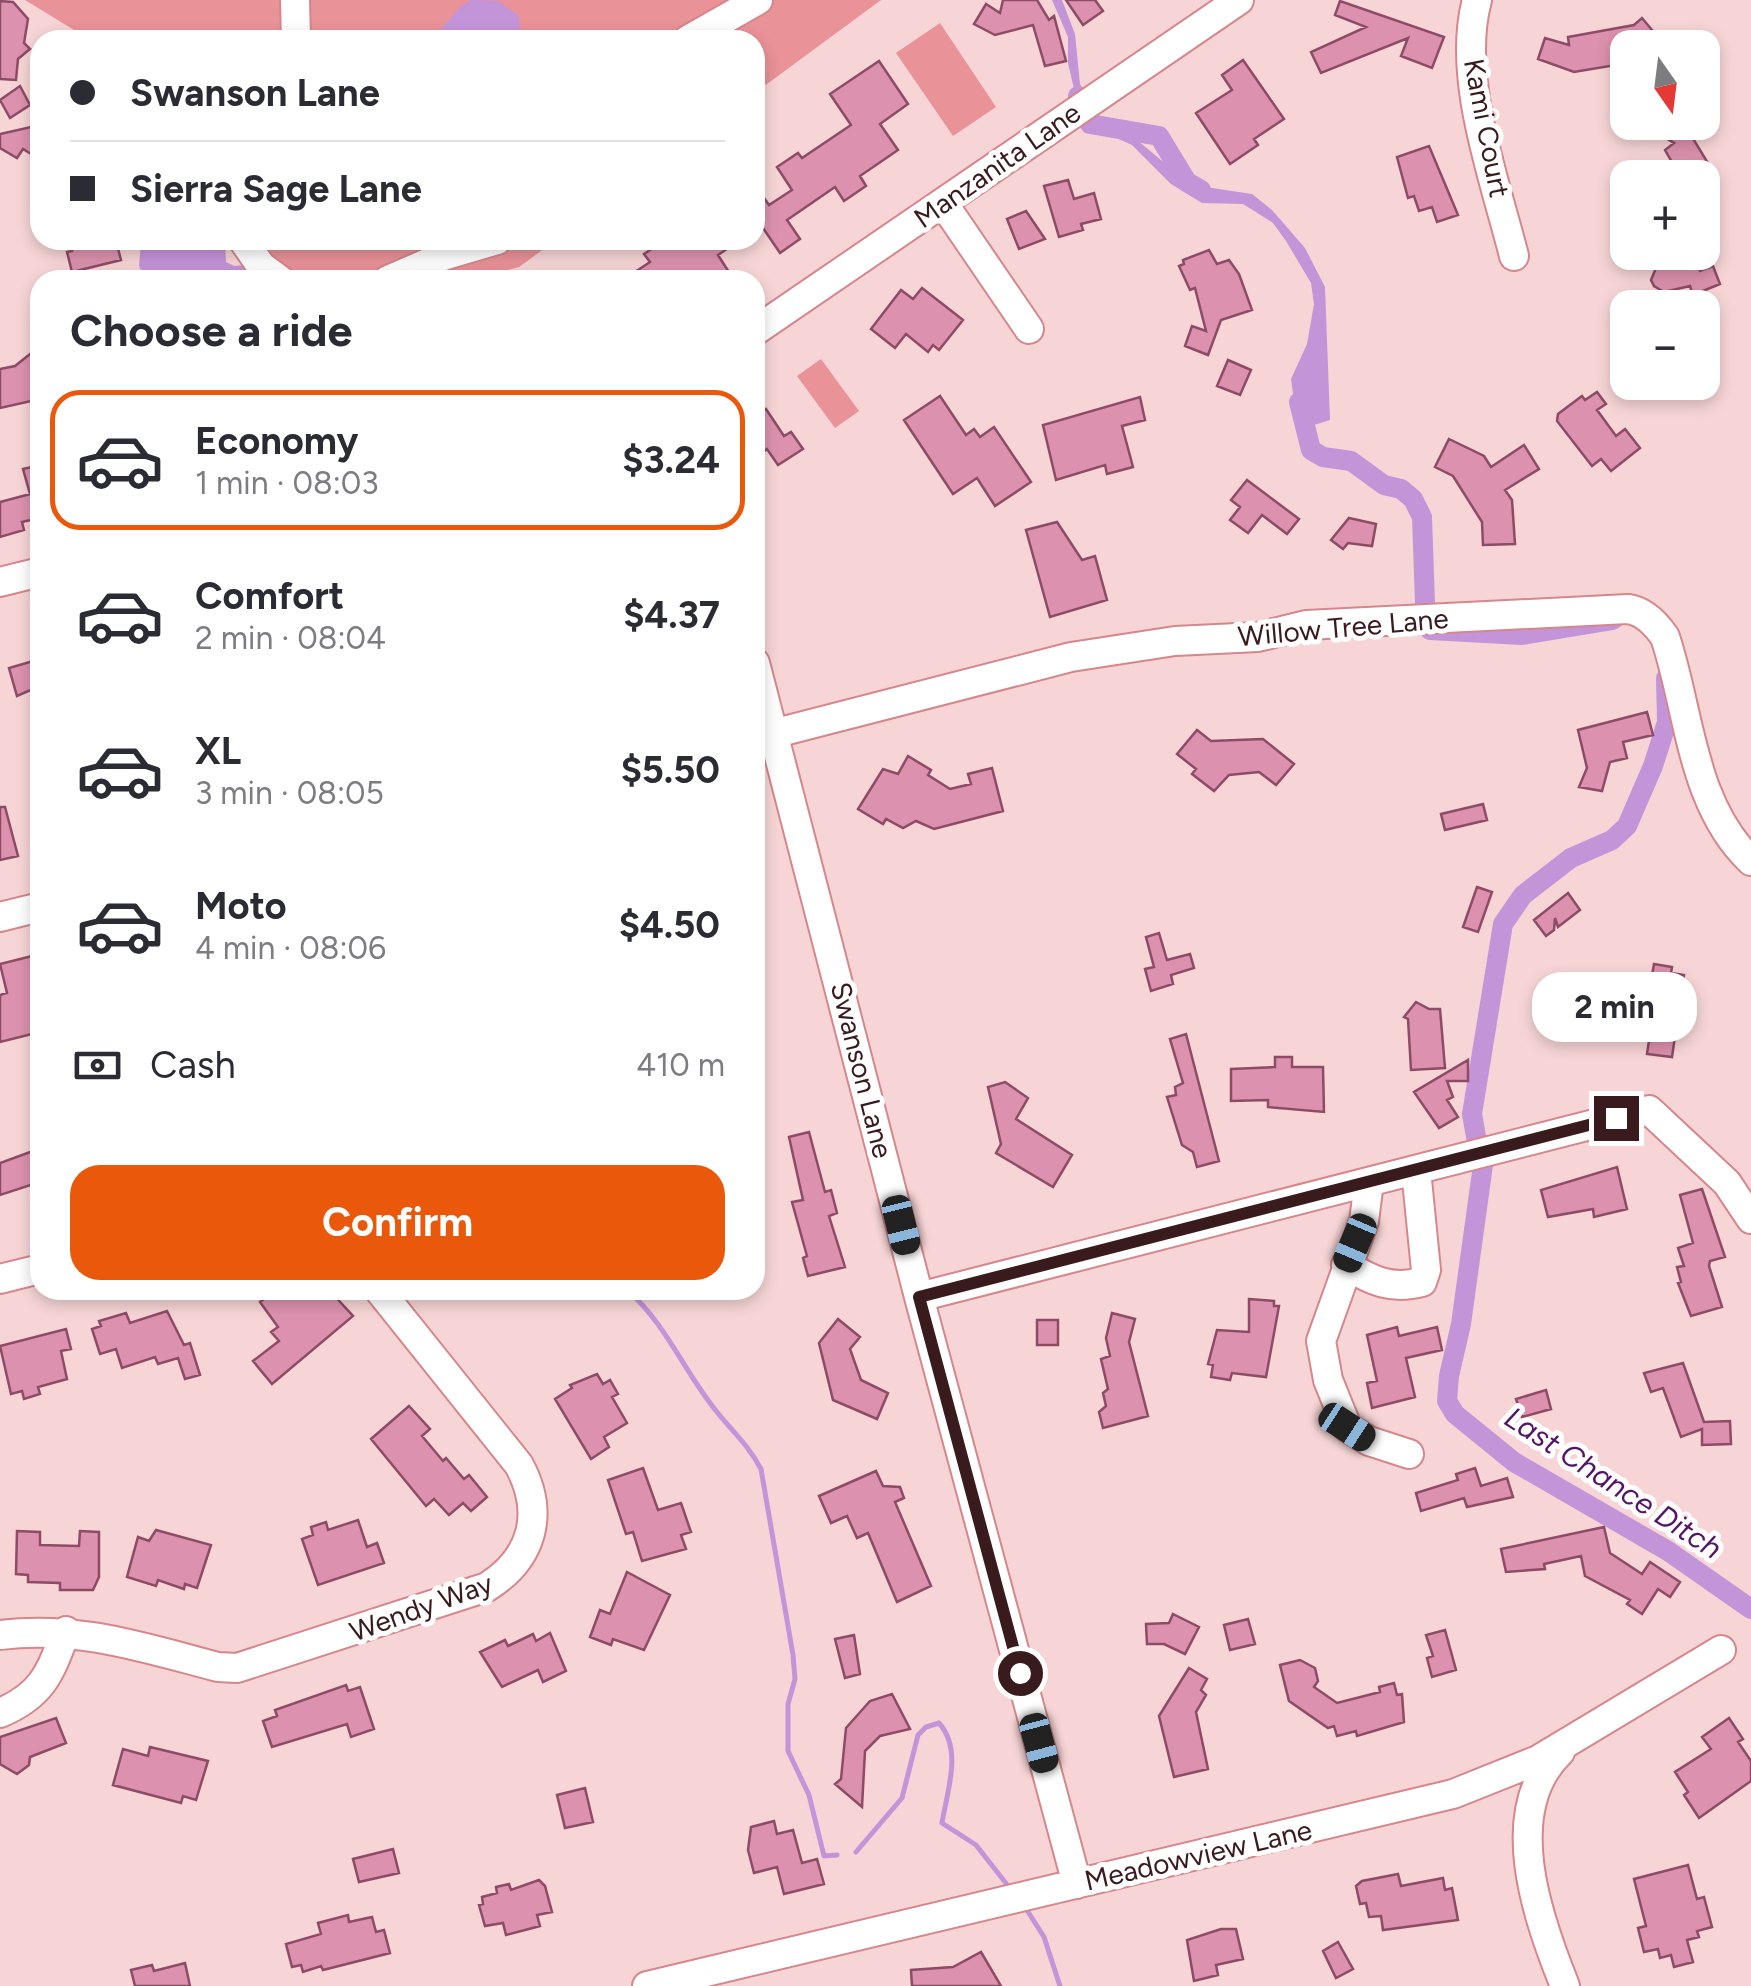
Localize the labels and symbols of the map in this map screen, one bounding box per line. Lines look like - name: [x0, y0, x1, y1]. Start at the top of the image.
- north arrow: [1610, 30, 1720, 140]
- street label: Kami Court: [1457, 56, 1517, 200]
- street label: Manzanita Lane: [907, 95, 1087, 235]
- street label: Willow Tree Lane: [1236, 601, 1450, 653]
- callout: 2 min: [1534, 973, 1698, 1043]
- street label: Swanson Lane: [824, 978, 900, 1162]
- route end: [1594, 1096, 1639, 1141]
- car: [879, 1192, 923, 1258]
- car: [1329, 1210, 1381, 1276]
- car: [1314, 1398, 1380, 1456]
- water label: Last Chance Ditch: [1498, 1399, 1729, 1567]
- street label: Wendy Way: [345, 1565, 497, 1648]
- route start: [998, 1651, 1043, 1696]
- car: [1017, 1710, 1061, 1776]
- street label: Meadowview Lane: [1081, 1812, 1315, 1898]

